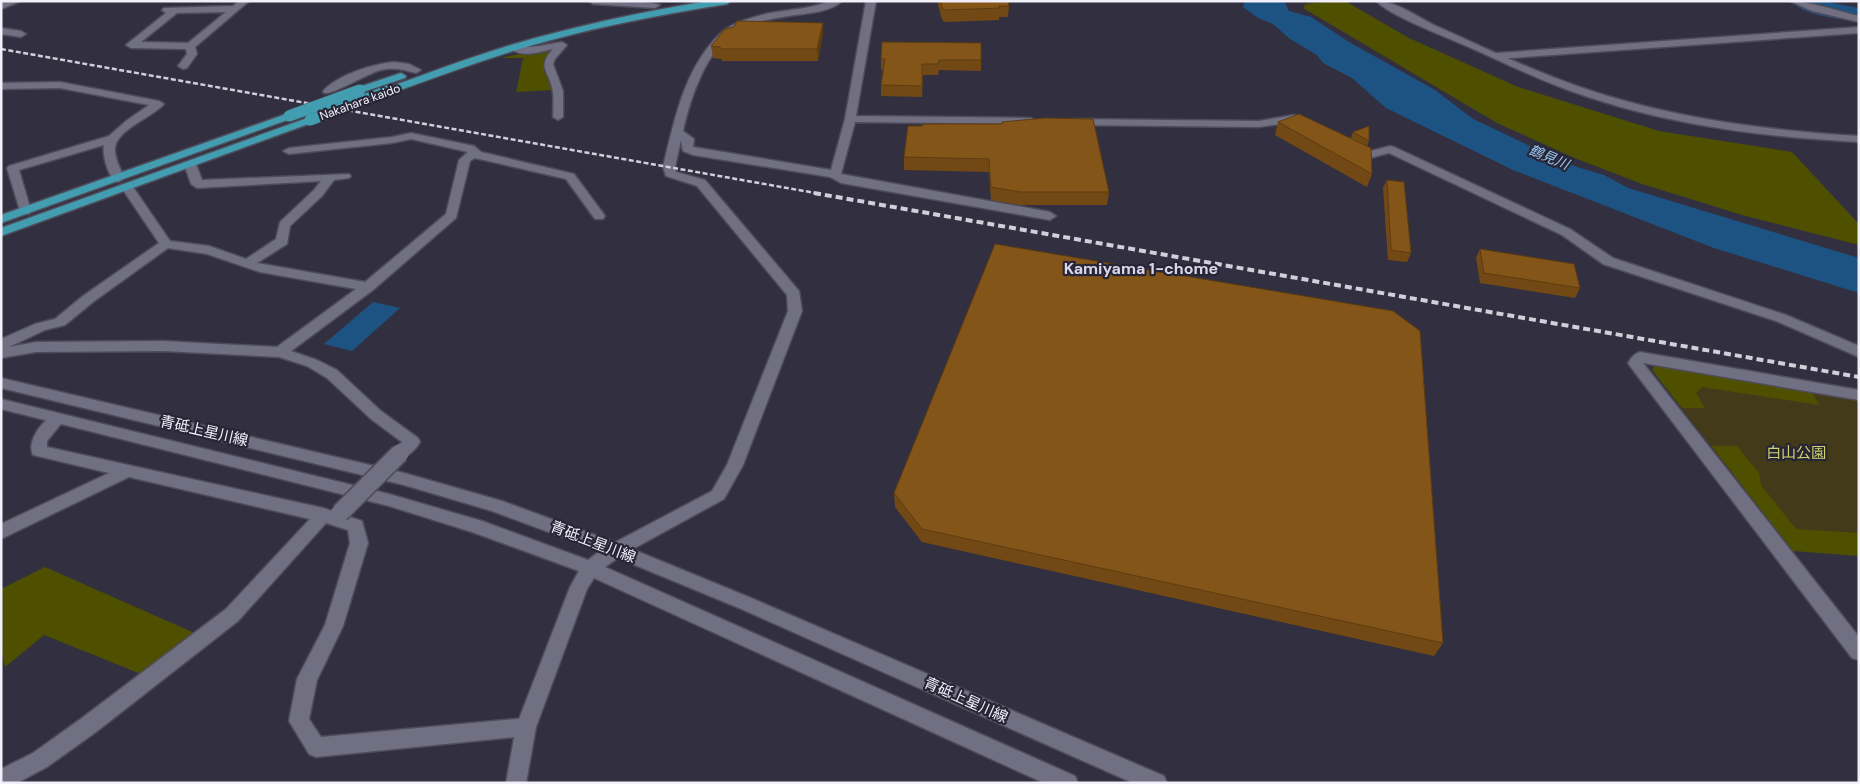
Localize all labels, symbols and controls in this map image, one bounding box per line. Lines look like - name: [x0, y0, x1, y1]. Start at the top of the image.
- street label: Nakahara kaido: [317, 80, 403, 124]
- water label: 鶴見川: [1526, 141, 1574, 174]
- district label: Kamiyama 1-chome: [1064, 258, 1218, 279]
- street label: 青砥上星川線: [158, 411, 250, 451]
- park label: 白山公園: [1766, 443, 1826, 463]
- street label: 青砥上星川線: [547, 517, 639, 567]
- street label: 青砥上星川線: [921, 673, 1011, 727]

